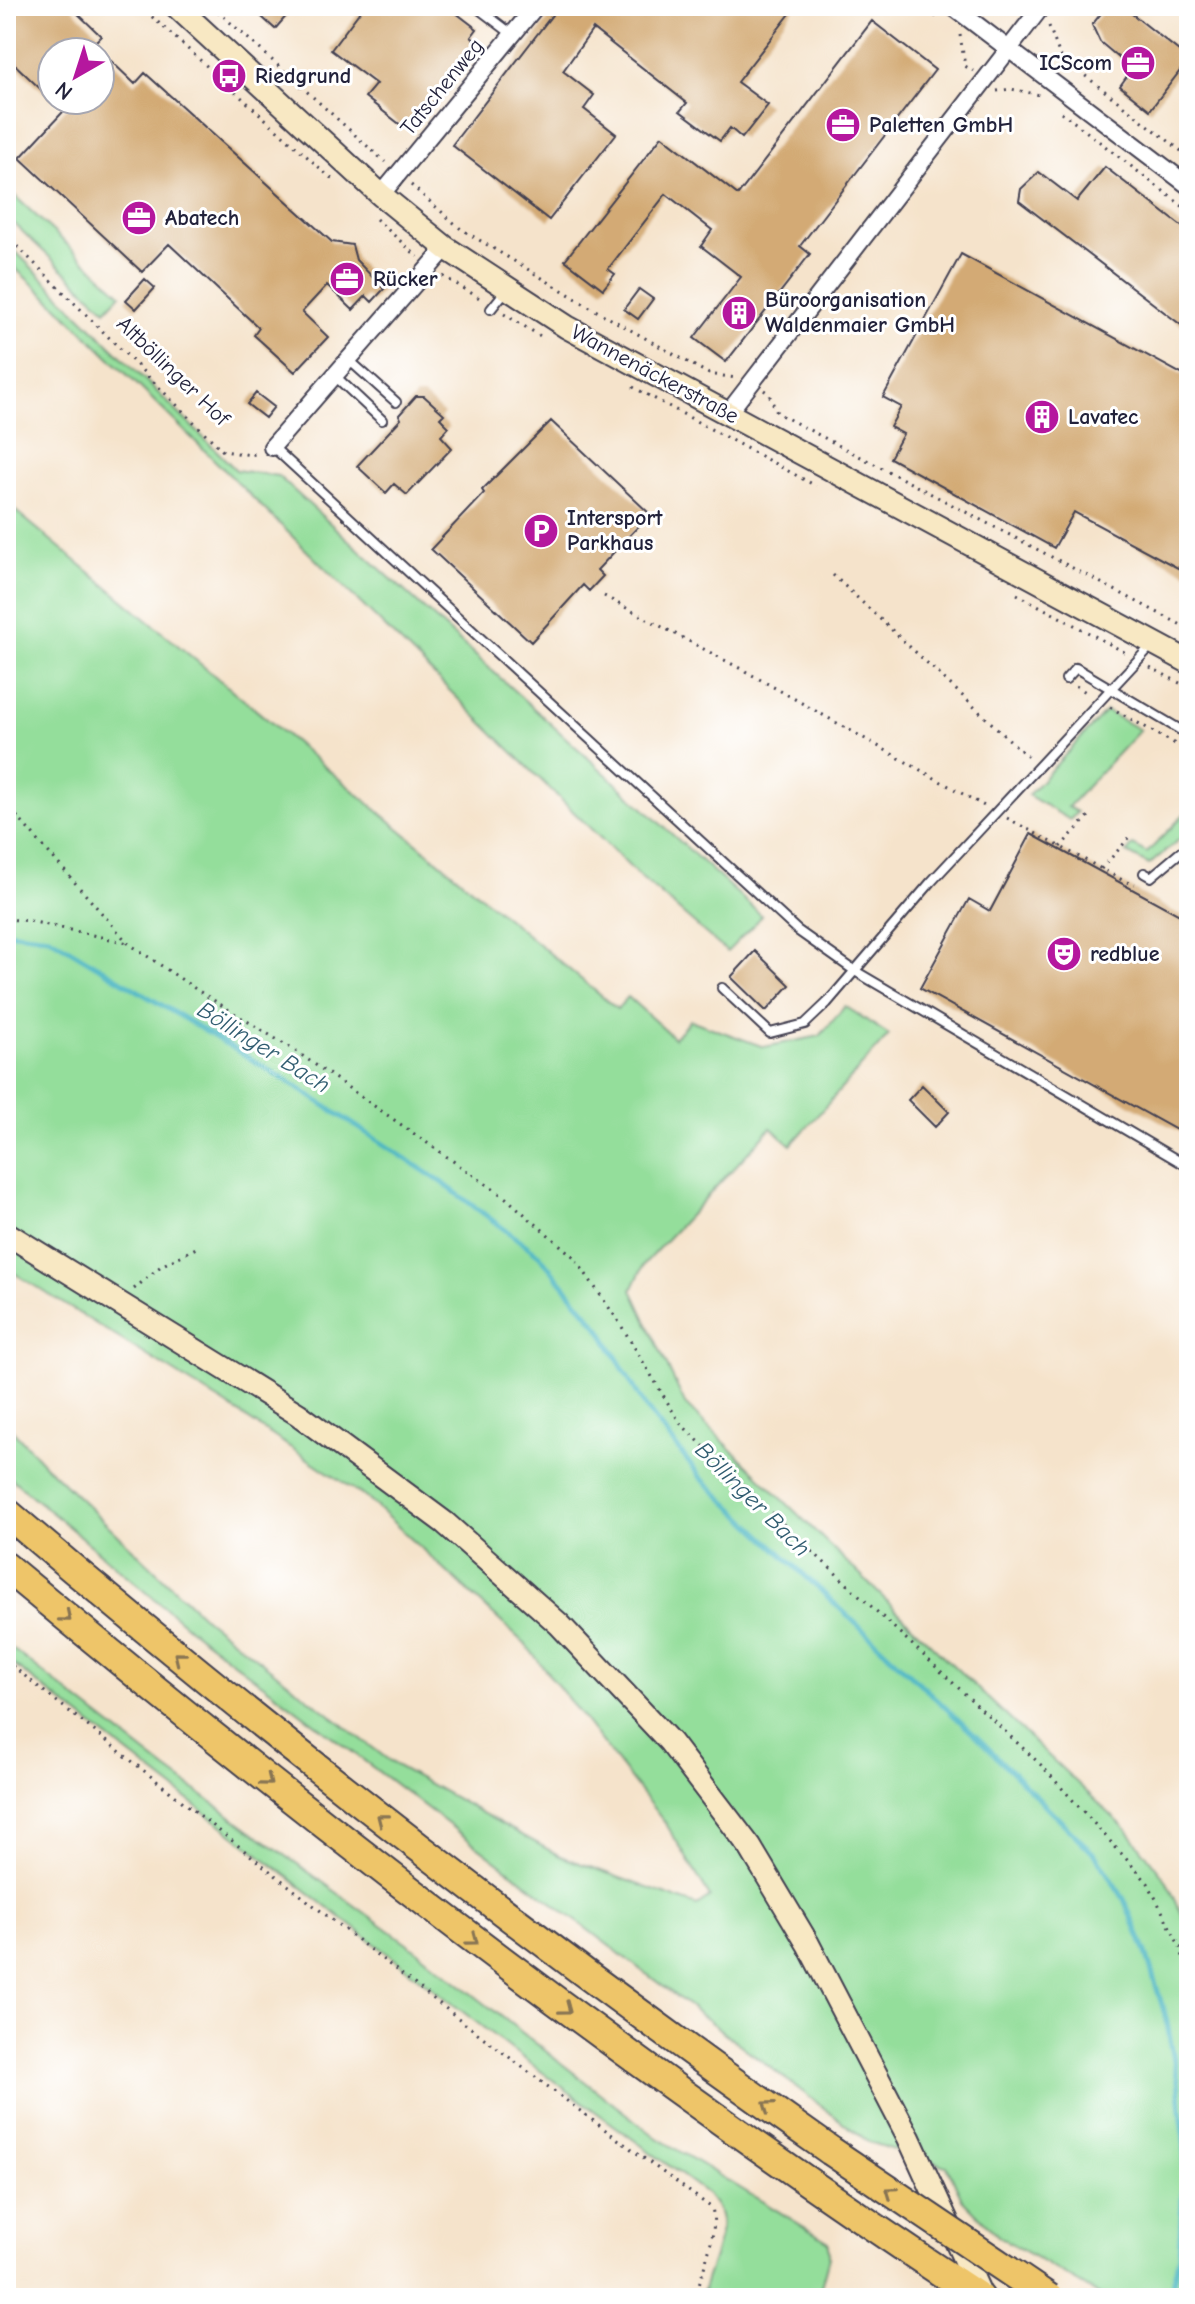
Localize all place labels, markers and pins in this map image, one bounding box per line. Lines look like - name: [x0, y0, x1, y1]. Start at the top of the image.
- office icon: ICScom: [1119, 44, 1157, 82]
- place label: ICScom: [1039, 50, 1112, 76]
- bus stop icon: Riedgrund: [210, 57, 248, 95]
- place label: Riedgrund: [255, 63, 351, 89]
- office icon: Paletten GmbH: [824, 106, 862, 144]
- place label: Paletten GmbH: [869, 112, 1013, 138]
- office icon: Abatech: [120, 199, 158, 237]
- place label: Abatech: [165, 205, 239, 231]
- office icon: Rücker: [328, 260, 366, 298]
- place label: Rücker: [373, 266, 438, 292]
- place label: Büroorganisation Waldenmaier GmbH: [765, 287, 955, 338]
- building icon: Büroorganisation Waldenmaier GmbH: [720, 294, 758, 332]
- building icon: Lavatec: [1023, 398, 1061, 436]
- place label: Lavatec: [1068, 404, 1139, 430]
- place label: Intersport Parkhaus: [567, 505, 663, 556]
- parking icon: Intersport Parkhaus: [522, 512, 560, 550]
- theatre icon: redblue: [1045, 935, 1083, 973]
- place label: redblue: [1090, 941, 1160, 967]

